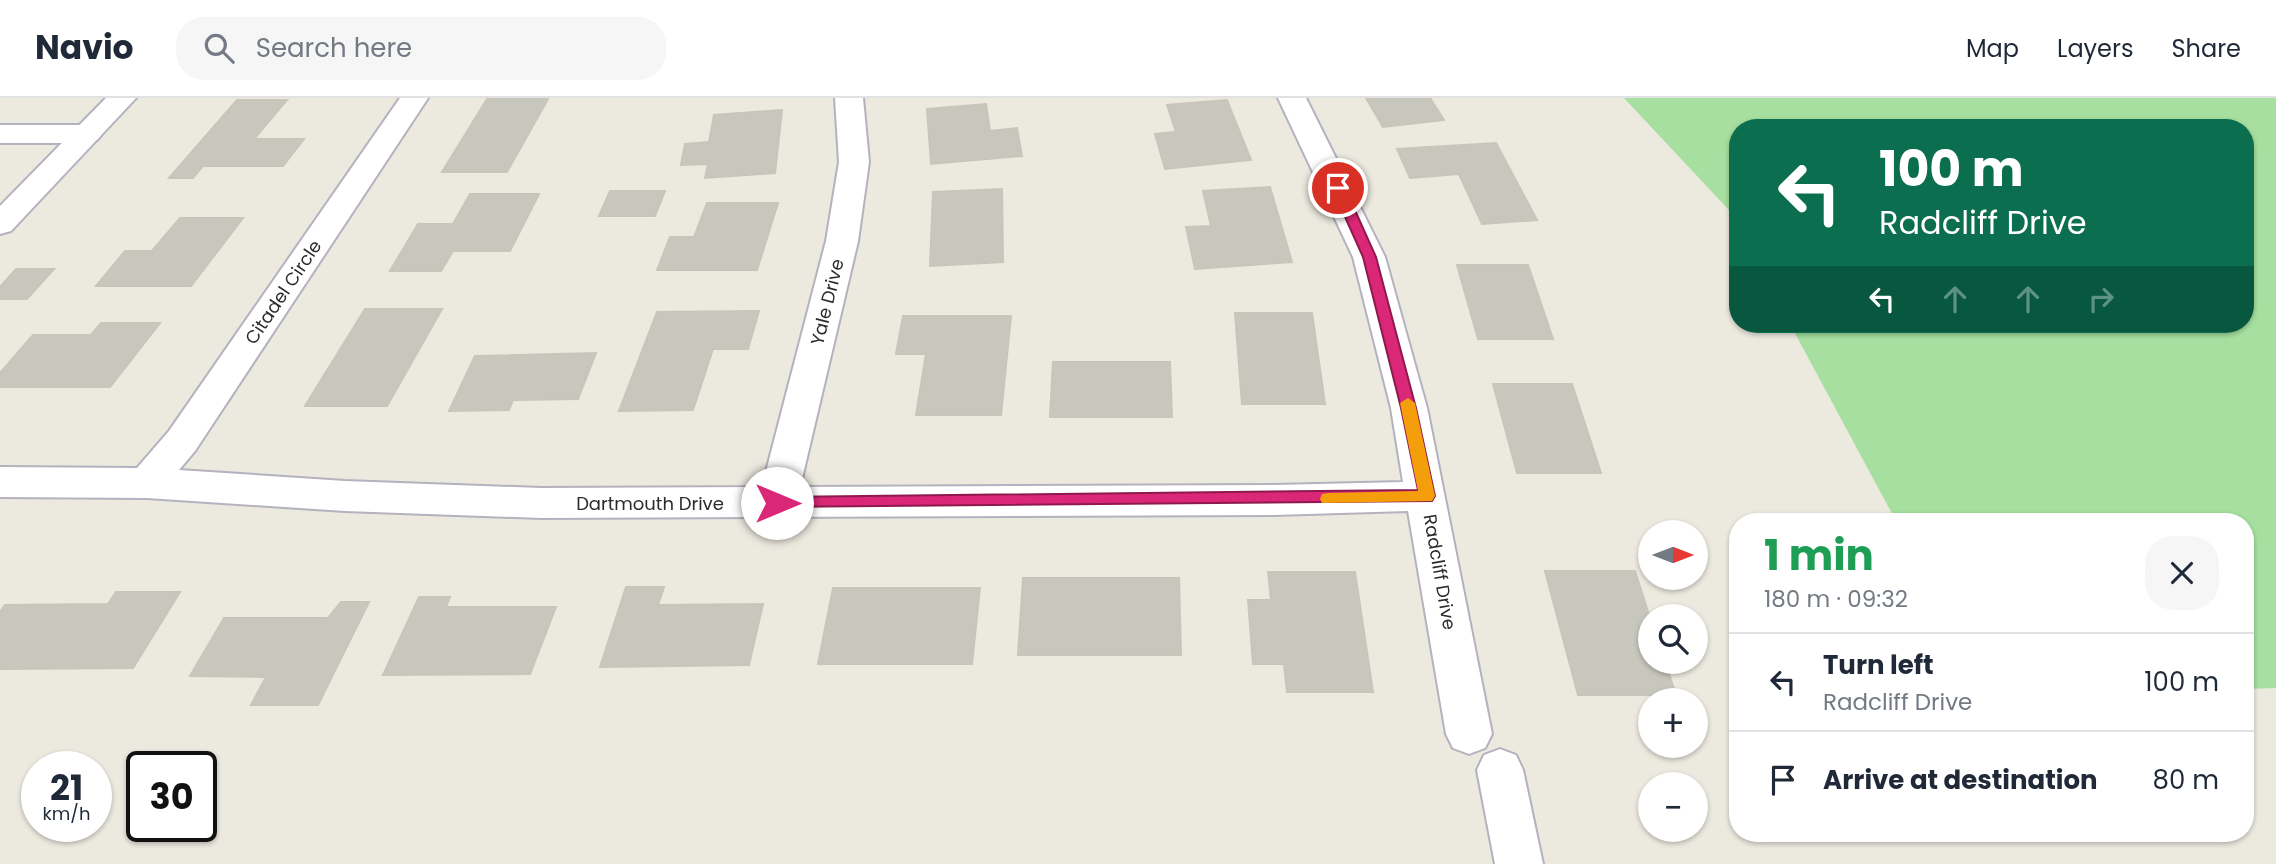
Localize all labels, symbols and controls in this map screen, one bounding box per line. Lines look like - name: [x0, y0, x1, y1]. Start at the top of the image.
- search box: [176, 17, 666, 80]
- text: Navio: [35, 24, 134, 71]
- icon: search: [200, 29, 238, 67]
- text: Search here: [256, 30, 412, 66]
- text: Map: [1966, 32, 2019, 65]
- text: Layers: [2057, 32, 2133, 65]
- text: Share: [2171, 32, 2241, 65]
- text: 100 m: [1879, 135, 2024, 203]
- icon: left: [1764, 147, 1855, 238]
- pin: [1308, 158, 1368, 218]
- icon: arrive: [1319, 169, 1357, 207]
- text: Radcliff Drive: [1879, 200, 2087, 245]
- street label: Citadel Circle: [239, 235, 327, 349]
- street label: Yale Drive: [804, 256, 850, 348]
- icon: left: [1863, 280, 1901, 318]
- icon: ahead: [1936, 280, 1974, 318]
- icon: ahead: [2009, 280, 2047, 318]
- icon: right: [2082, 280, 2120, 318]
- position arrow: [740, 466, 814, 540]
- street label: Dartmouth Drive: [576, 491, 724, 516]
- street label: Radcliff Drive: [1418, 512, 1462, 632]
- north arrow: [1638, 520, 1708, 590]
- map controls: [1638, 520, 1708, 842]
- text: 1 min: [1764, 526, 1874, 585]
- button: close: [2145, 536, 2219, 610]
- text: 180 m · 09:32: [1764, 583, 1908, 615]
- button: search: [1638, 604, 1708, 674]
- text: Turn left: [1823, 647, 1934, 683]
- icon: left: [1764, 663, 1802, 701]
- text: 100 m: [2144, 664, 2219, 700]
- text: Radcliff Drive: [1823, 686, 1972, 718]
- button: +: [1638, 688, 1708, 758]
- speed limit sign: 30: [126, 751, 217, 842]
- icon: arrive: [1764, 761, 1802, 799]
- text: Arrive at destination: [1823, 762, 2098, 798]
- text: 80 m: [2153, 762, 2219, 798]
- text: 21: [50, 763, 83, 812]
- button: −: [1638, 772, 1708, 842]
- text: km/h: [43, 801, 90, 826]

